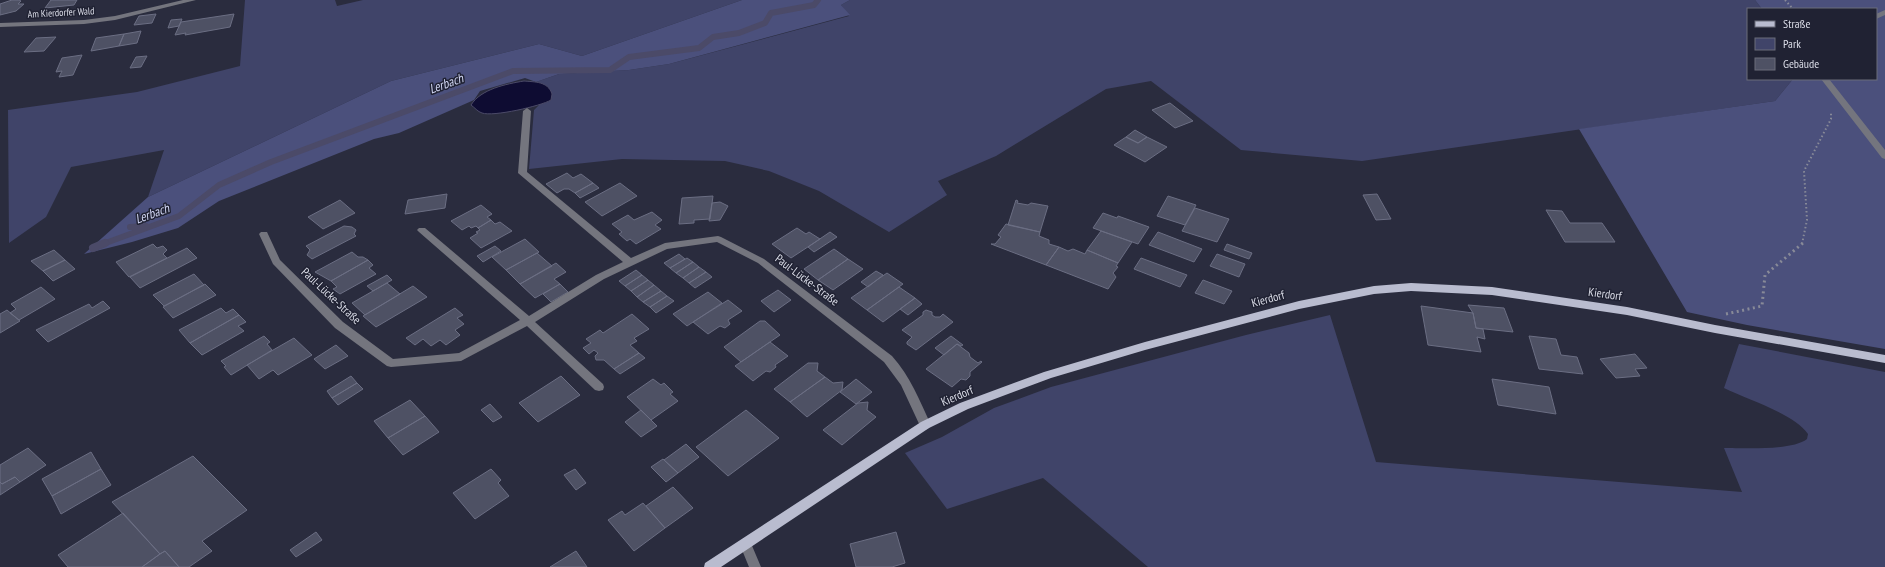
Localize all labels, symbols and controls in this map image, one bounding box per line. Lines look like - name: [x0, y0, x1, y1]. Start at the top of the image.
- street label: Am Kierdorfer Wald: [27, 4, 95, 21]
- legend: [1747, 8, 1877, 80]
- text: Straße: [1783, 16, 1810, 31]
- text: Park: [1783, 36, 1801, 51]
- text: Gebäude: [1783, 56, 1819, 71]
- water label: Lerbach: [427, 69, 467, 97]
- water label: Lerbach: [133, 199, 173, 227]
- street label: Paul-Lücke-Straße: [772, 251, 842, 309]
- street label: Paul-Lücke-Straße: [298, 264, 364, 327]
- street label: Kierdorf: [1587, 284, 1624, 303]
- street label: Kierdorf: [1250, 287, 1287, 310]
- street label: Kierdorf: [938, 382, 976, 409]

